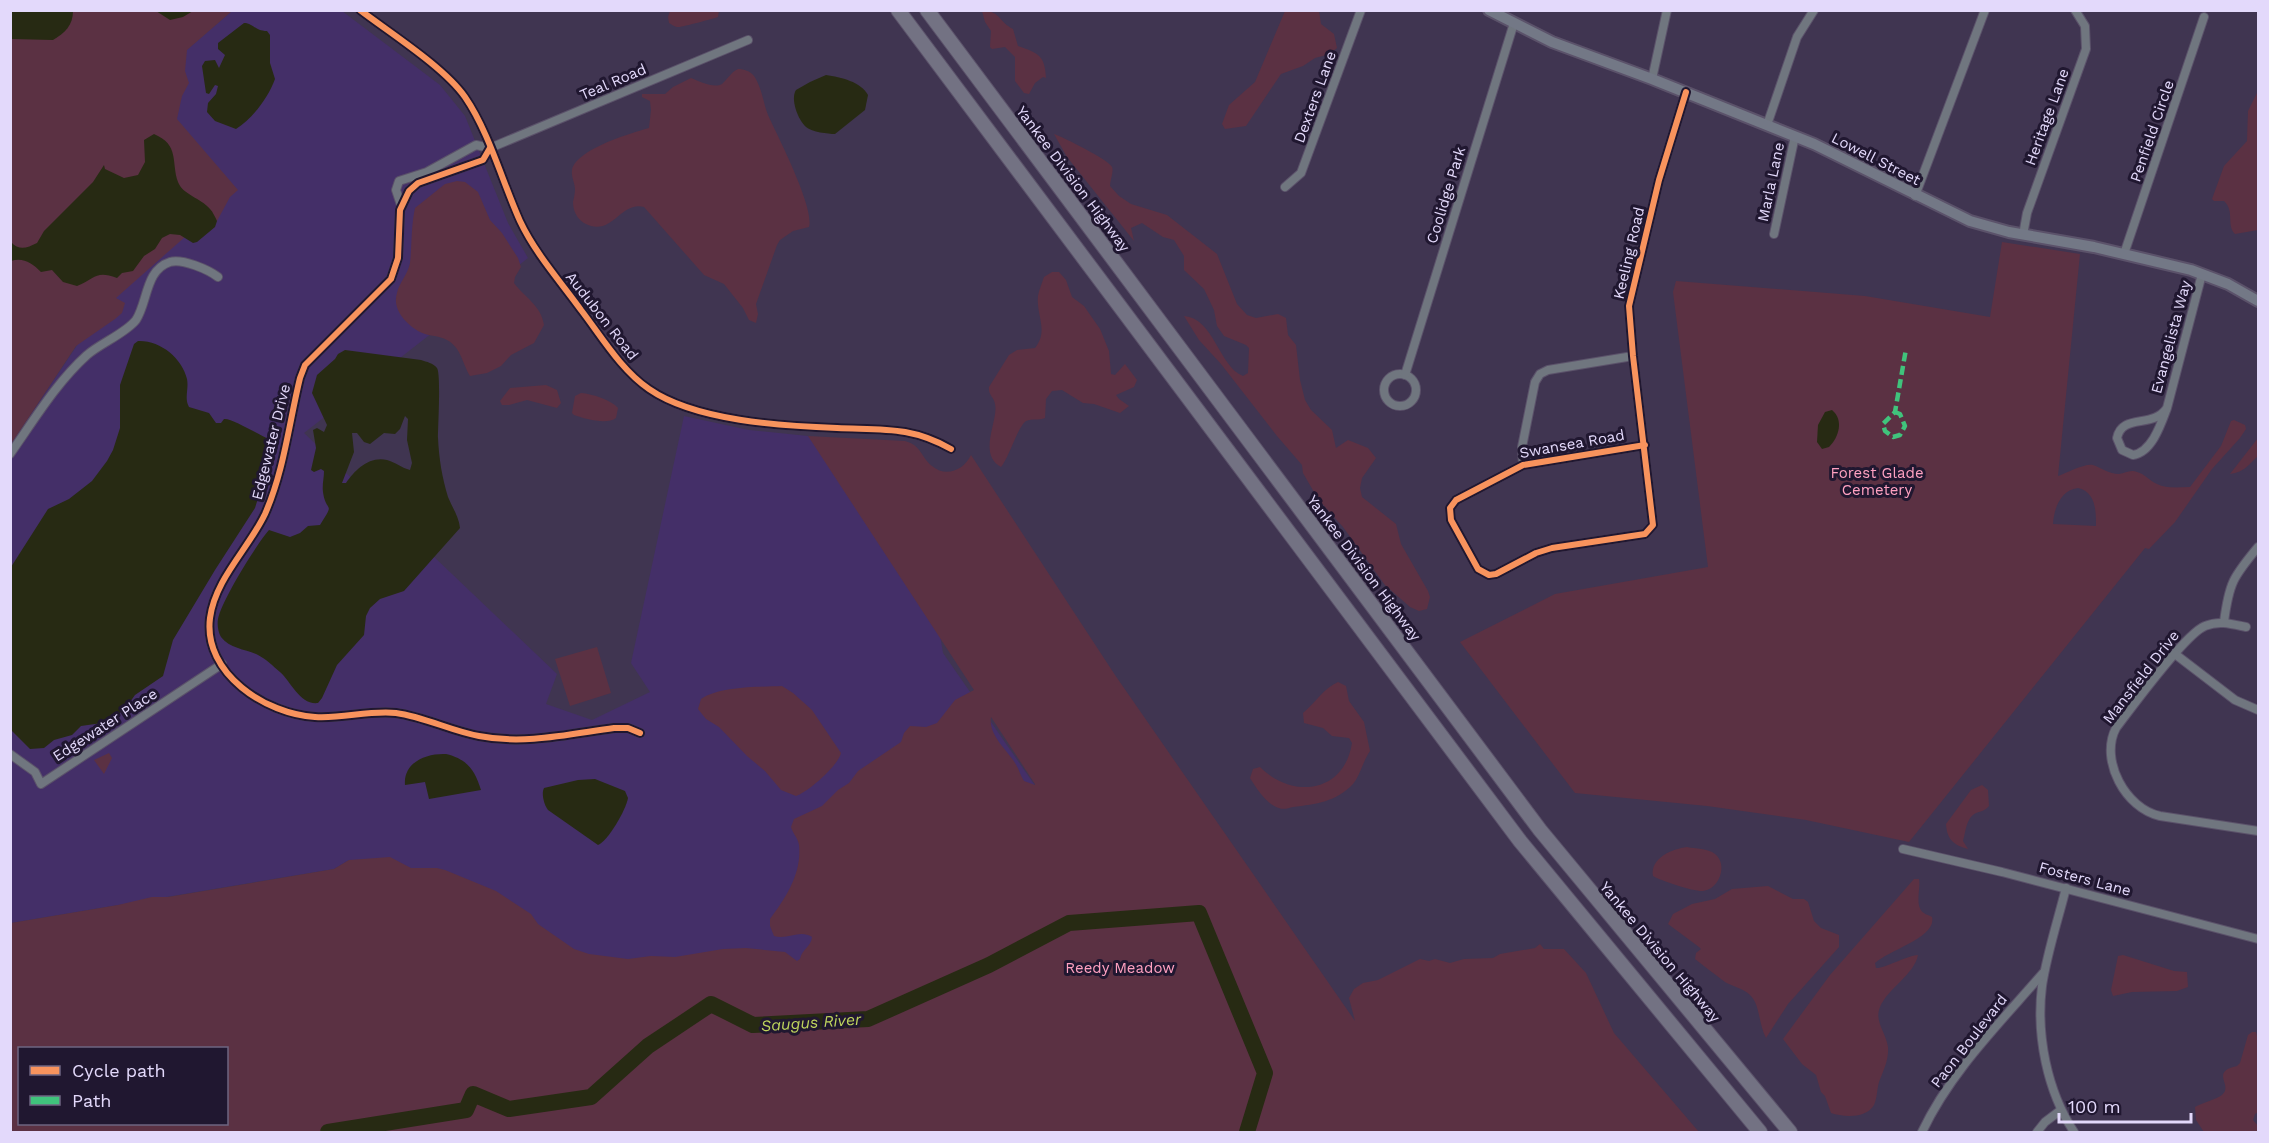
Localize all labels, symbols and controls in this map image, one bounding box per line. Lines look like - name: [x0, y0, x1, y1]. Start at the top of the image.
- street label: Dexters Lane: [1290, 49, 1340, 145]
- street label: Teal Road: [577, 60, 649, 104]
- street label: Heritage Lane: [2021, 66, 2073, 168]
- street label: Penfield Circle: [2126, 78, 2178, 184]
- street label: Yankee Division Highway: [1012, 103, 1134, 256]
- street label: Lowell Street: [1829, 129, 1924, 189]
- street label: Marla Lane: [1754, 141, 1788, 223]
- street label: Coolidge Park: [1423, 144, 1469, 246]
- street label: Keeling Road: [1610, 205, 1648, 301]
- street label: Audubon Road: [562, 268, 642, 364]
- street label: Evangelista Way: [2147, 278, 2195, 396]
- street label: Edgewater Drive: [248, 382, 294, 502]
- street label: Swansea Road: [1518, 426, 1626, 462]
- park label: Forest Glade Cemetery: [1830, 464, 1924, 499]
- street label: Yankee Division Highway: [1303, 492, 1425, 645]
- street label: Mansfield Drive: [2099, 627, 2183, 727]
- street label: Edgewater Place: [49, 685, 161, 765]
- street label: Fosters Lane: [2037, 858, 2133, 900]
- street label: Yankee Division Highway: [1596, 878, 1724, 1026]
- park label: Reedy Meadow: [1065, 959, 1175, 977]
- street label: Paon Boulevard: [1927, 991, 2011, 1091]
- water label: Saugus River: [760, 1009, 863, 1035]
- legend: [18, 1047, 228, 1125]
- text: Cycle path: [72, 1060, 166, 1081]
- scale bar: [2059, 1086, 2191, 1124]
- text: Path: [72, 1090, 112, 1111]
- text: 100 m: [2068, 1096, 2121, 1117]

